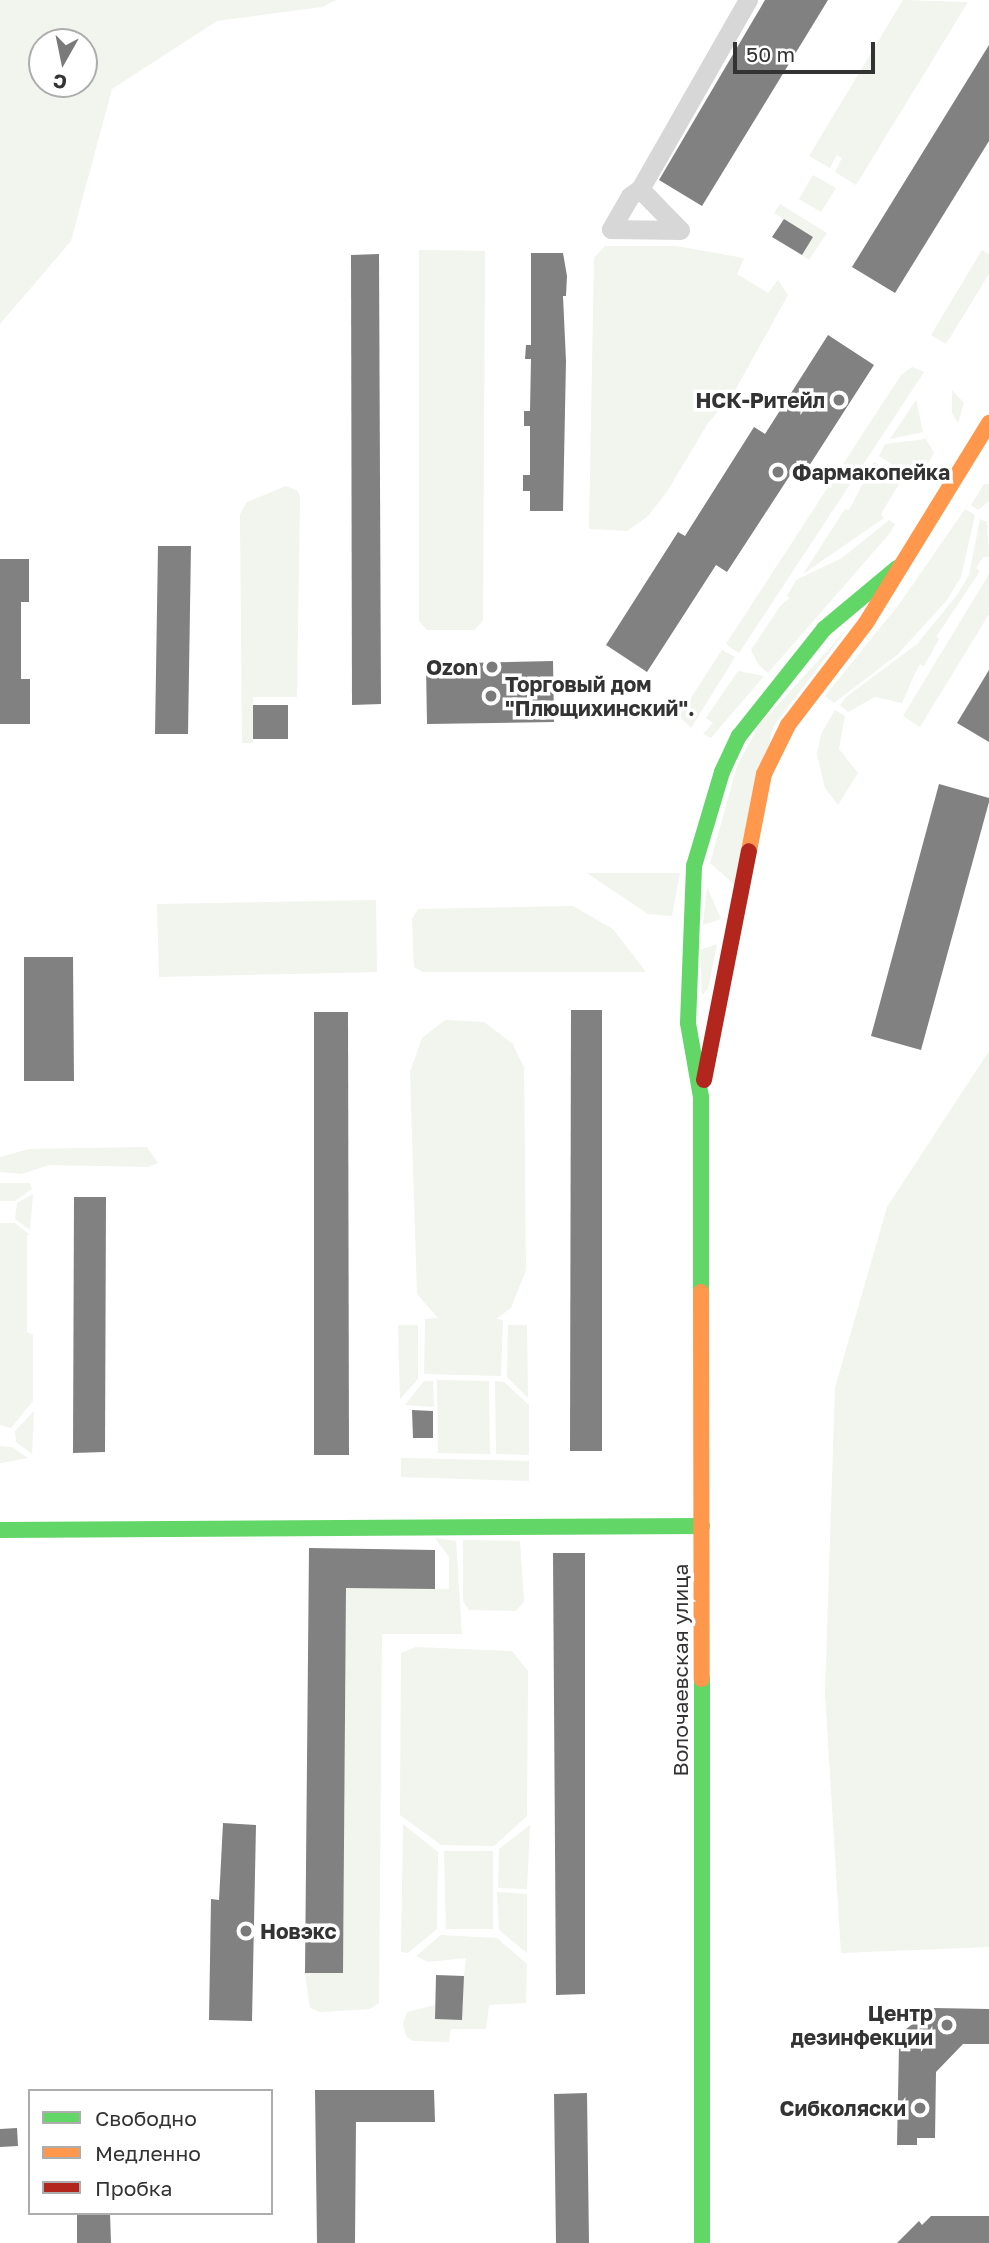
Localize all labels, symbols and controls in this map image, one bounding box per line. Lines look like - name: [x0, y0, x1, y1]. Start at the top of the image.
- north arrow: [28, 28, 98, 98]
- scale bar: [737, 28, 879, 72]
- text: 50 m: [746, 41, 795, 67]
- text: С: [51, 70, 68, 95]
- place label: НСК-Ритейл: [695, 387, 825, 413]
- marker: НСК-Ритейл: [831, 392, 847, 408]
- place label: Фармакопейка: [792, 459, 950, 485]
- marker: Фармакопейка: [770, 464, 786, 480]
- place label: Ozon: [426, 654, 478, 680]
- marker: Ozon: [484, 659, 500, 675]
- place label: Торговый дом "Плющихинский".: [505, 671, 695, 721]
- marker: Торговый дом "Плющихинский".: [483, 688, 499, 704]
- street label: Волочаевская улица: [667, 1564, 693, 1776]
- place label: Новэкс: [260, 1918, 337, 1944]
- marker: Новэкс: [238, 1923, 254, 1939]
- place label: Центр дезинфекции: [791, 2000, 933, 2050]
- marker: Центр дезинфекции: [939, 2017, 955, 2033]
- legend: [28, 2089, 273, 2215]
- place label: Сибколяски: [780, 2095, 906, 2121]
- marker: Сибколяски: [912, 2100, 928, 2116]
- text: Свободно: [95, 2105, 197, 2131]
- text: Медленно: [95, 2140, 201, 2166]
- text: Пробка: [95, 2175, 173, 2201]

